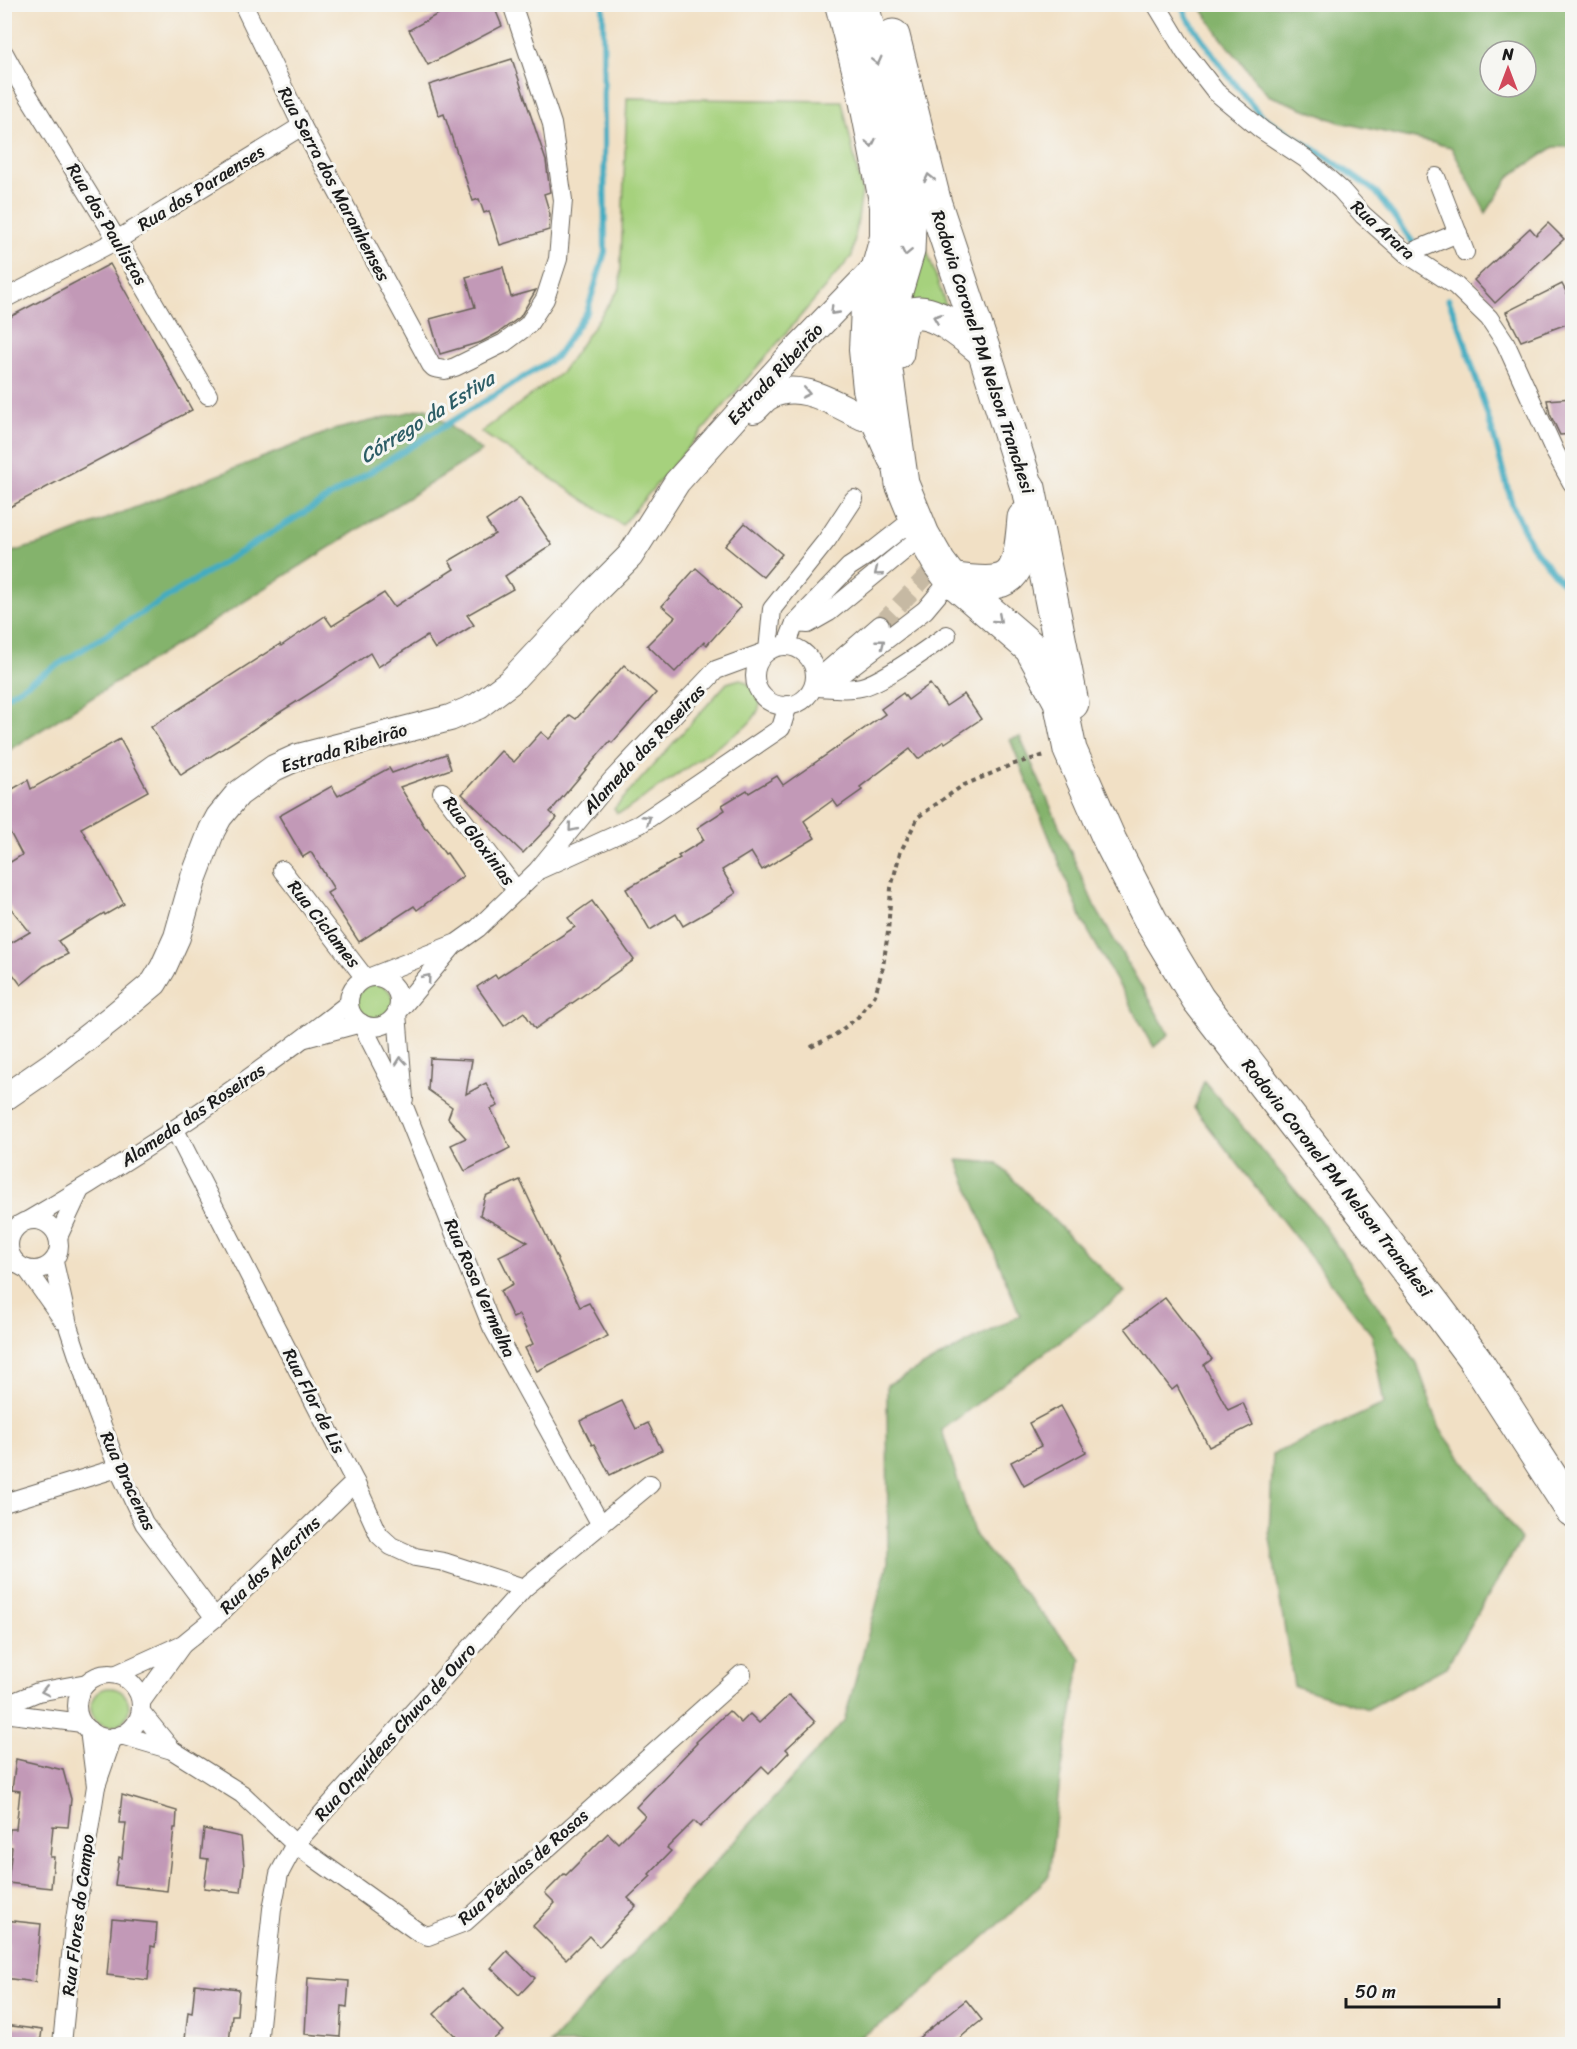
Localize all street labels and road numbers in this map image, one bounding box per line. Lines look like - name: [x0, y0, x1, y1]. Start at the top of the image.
- street label: Rua Serra dos Maranhenses: [269, 81, 399, 288]
- street label: Rua dos Paraenses: [131, 136, 272, 240]
- street label: Rua dos Paulistas: [58, 157, 157, 292]
- street label: Rua Arara: [1343, 192, 1423, 268]
- street label: Rodovia Coronel PM Nelson Tranchesi: [922, 206, 1044, 499]
- street label: Estrada Ribeirão: [719, 315, 831, 433]
- street label: Alameda das Roseiras: [574, 676, 714, 823]
- street label: Estrada Ribeirão: [277, 714, 411, 782]
- street label: Rua Gloxinias: [434, 789, 524, 893]
- street label: Rua Ciclames: [279, 873, 369, 976]
- street label: Rodovia Coronel PM Nelson Tranchesi: [1233, 1051, 1442, 1305]
- street label: Alameda das Roseiras: [113, 1054, 273, 1176]
- street label: Rua Rosa Vermelha: [435, 1213, 525, 1363]
- street label: Rua Flor de Lis: [274, 1342, 355, 1460]
- street label: Rua Dracenas: [91, 1426, 165, 1537]
- street label: Rua dos Alecrins: [212, 1507, 329, 1622]
- street label: Rua Orquídeas Chuva de Ouro: [306, 1635, 484, 1829]
- street label: Rua Pétalas de Rosas: [450, 1800, 596, 1933]
- street label: Rua Flores do Campo: [52, 1832, 104, 1998]

